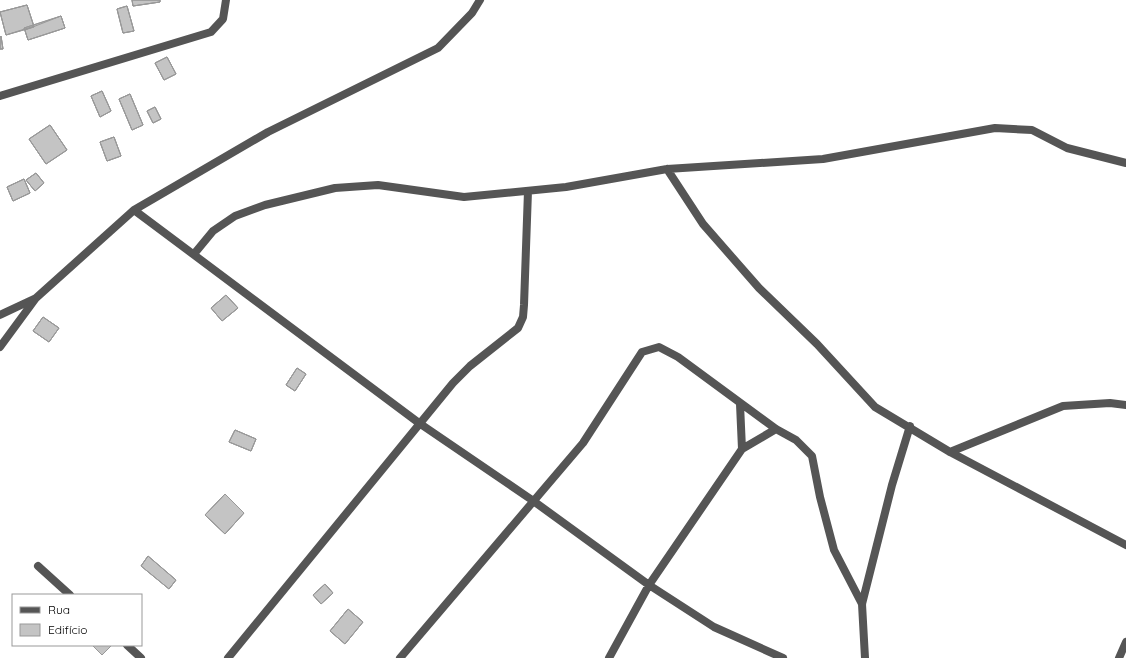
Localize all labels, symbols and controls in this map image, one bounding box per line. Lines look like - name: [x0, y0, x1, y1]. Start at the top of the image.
- legend: [12, 594, 142, 646]
- text: Rua: [48, 602, 70, 617]
- text: Edifício: [48, 622, 88, 637]

